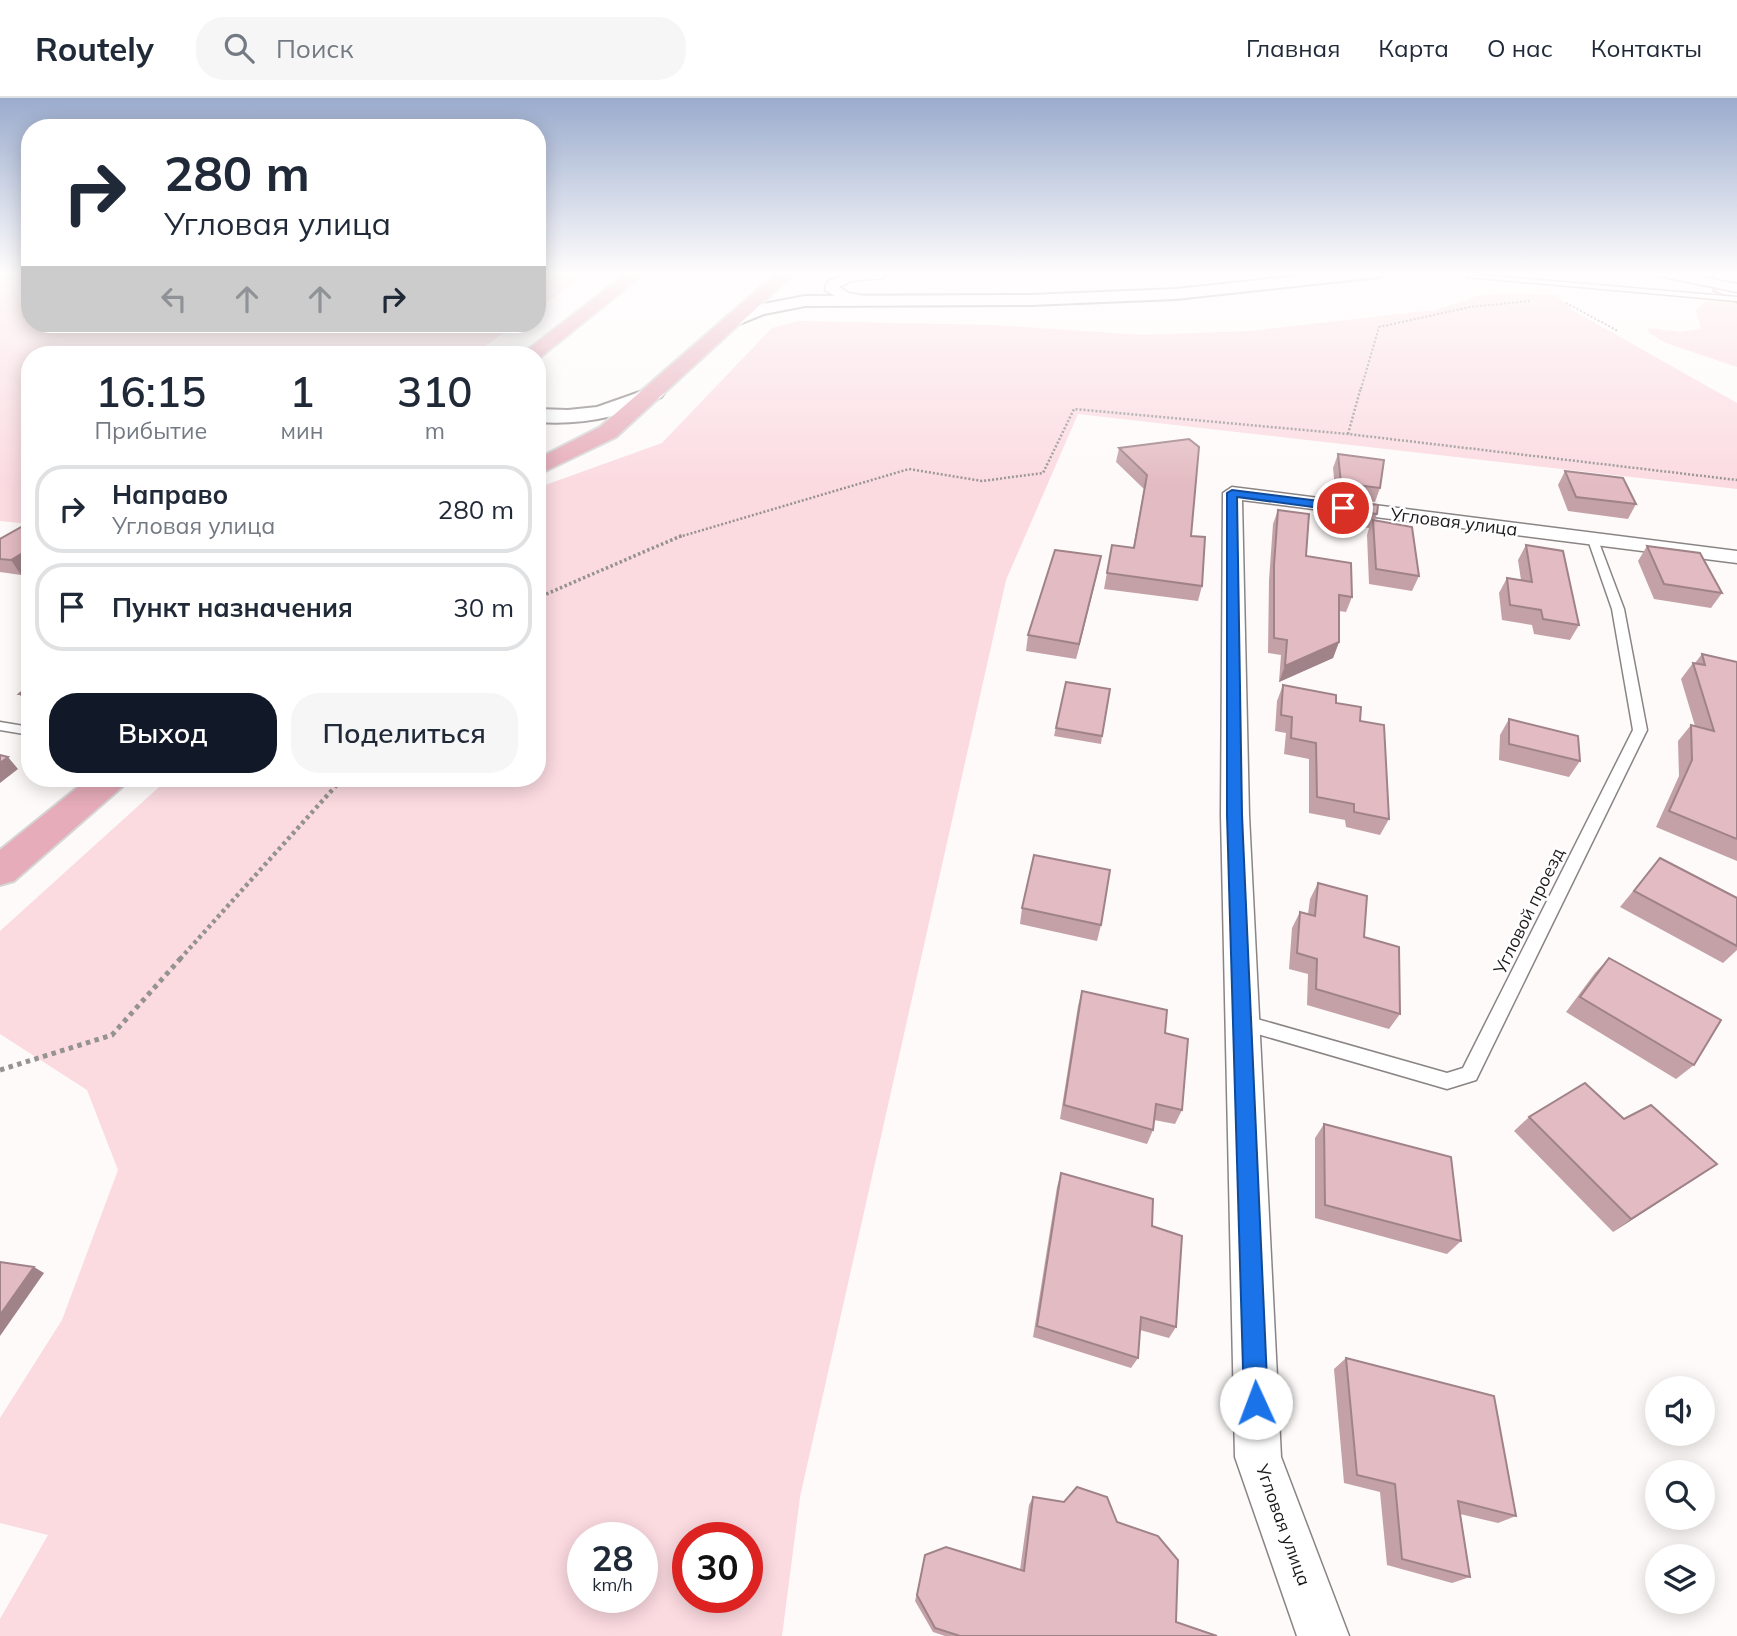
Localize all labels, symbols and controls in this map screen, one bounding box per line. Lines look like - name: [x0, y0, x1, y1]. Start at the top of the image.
- search box: [196, 17, 686, 80]
- text: Routely: [35, 28, 154, 69]
- icon: search: [220, 29, 258, 67]
- text: Поиск: [276, 32, 354, 65]
- text: Главная: [1246, 33, 1340, 63]
- text: Карта: [1378, 33, 1449, 63]
- text: О нас: [1487, 33, 1553, 63]
- text: Контакты: [1591, 33, 1702, 63]
- text: 280 m: [164, 142, 310, 203]
- icon: right: [49, 147, 140, 238]
- text: Угловая улица: [164, 203, 391, 243]
- icon: left: [155, 280, 193, 318]
- icon: ahead: [228, 280, 266, 318]
- icon: ahead: [301, 280, 339, 318]
- icon: right: [374, 280, 412, 318]
- text: 16:15: [95, 365, 206, 418]
- text: 1: [289, 365, 315, 418]
- text: 310: [397, 365, 473, 418]
- text: Прибытие: [94, 416, 207, 445]
- text: мин: [281, 416, 324, 445]
- text: m: [425, 416, 445, 445]
- text: Направо: [112, 478, 228, 511]
- pin: [1313, 478, 1373, 538]
- icon: arrive: [1324, 489, 1362, 527]
- icon: right: [53, 490, 91, 528]
- text: 280 m: [438, 493, 514, 526]
- street label: Угловая улица: [1388, 502, 1519, 541]
- text: Угловая улица: [112, 511, 275, 540]
- icon: arrive: [53, 588, 91, 626]
- text: Пункт назначения: [112, 591, 353, 624]
- text: 30 m: [453, 591, 514, 624]
- button: Выход: [49, 693, 277, 773]
- button: Поделиться: [291, 693, 518, 773]
- street label: Угловой проезд: [1488, 844, 1569, 979]
- position arrow: [1219, 1366, 1293, 1440]
- map controls: [1645, 1376, 1715, 1614]
- button: sound: [1645, 1376, 1715, 1446]
- street label: Угловая улица: [1250, 1460, 1316, 1589]
- button: search: [1645, 1460, 1715, 1530]
- speed limit sign: 30: [672, 1522, 763, 1613]
- text: 28: [591, 1536, 634, 1580]
- button: layers: [1645, 1544, 1715, 1614]
- text: km/h: [592, 1573, 633, 1596]

